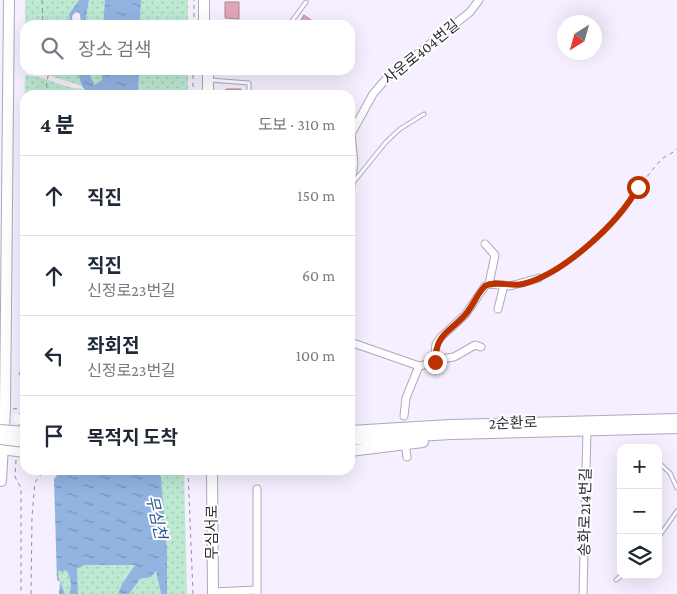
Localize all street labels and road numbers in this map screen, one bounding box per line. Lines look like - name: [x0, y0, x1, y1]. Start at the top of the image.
- street label: 사운로404번길: [380, 17, 462, 87]
- street label: 2순환로: [488, 413, 538, 432]
- street label: 송화로214번길: [576, 467, 594, 557]
- street label: 무심서로: [204, 504, 220, 560]

